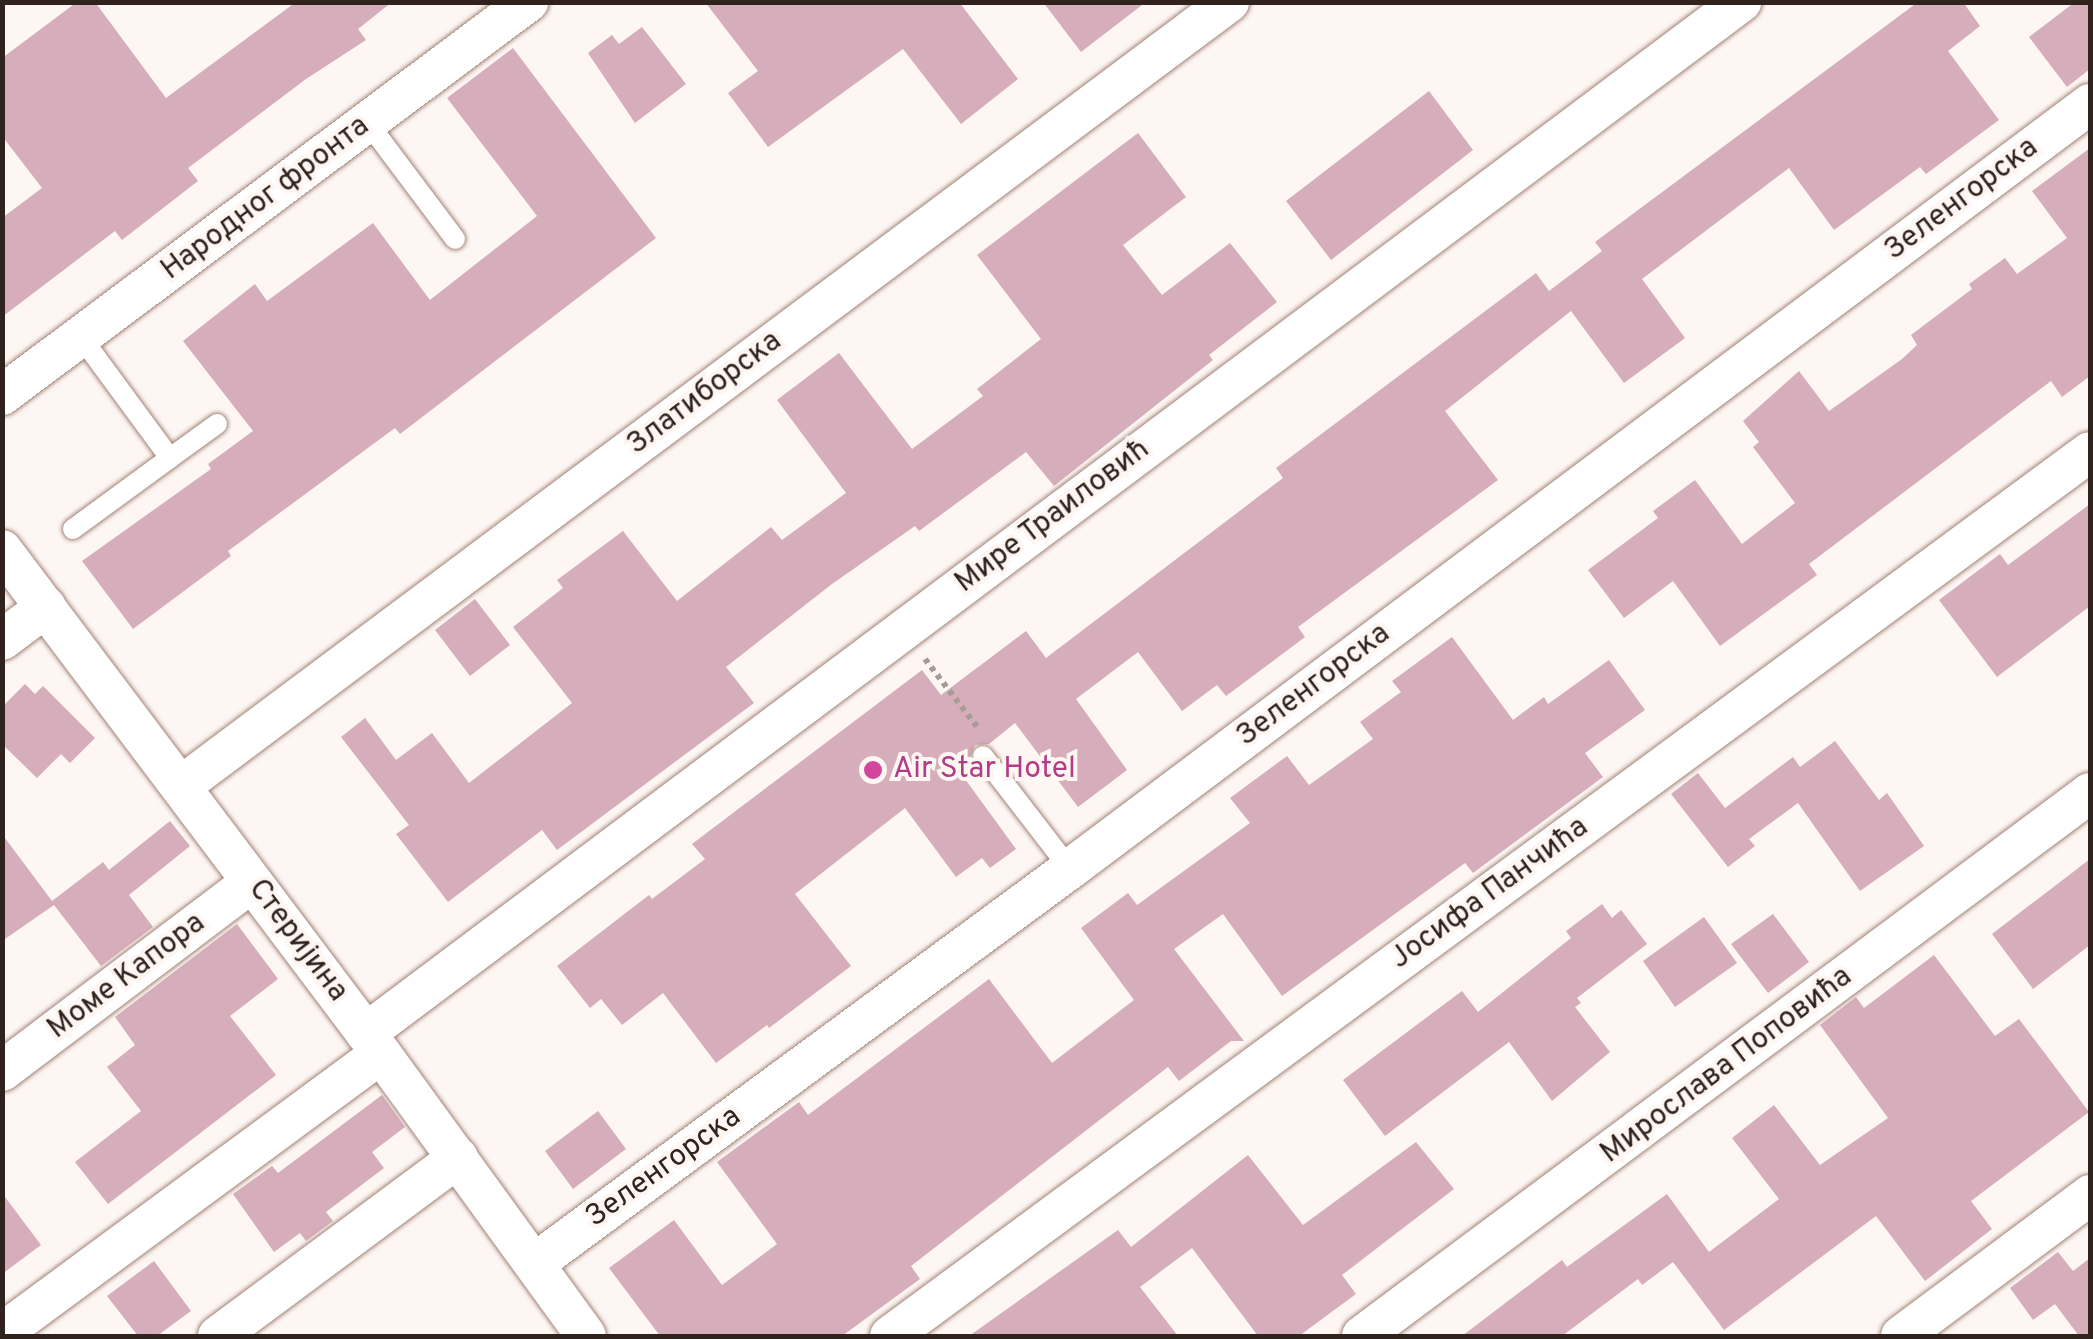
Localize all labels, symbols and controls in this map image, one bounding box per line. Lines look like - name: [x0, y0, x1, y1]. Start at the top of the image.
- street label: Народног фронта: [155, 109, 377, 289]
- street label: Зеленгорска: [1878, 131, 2046, 269]
- street label: Златиборска: [621, 324, 789, 464]
- street label: Мире Траиловић: [948, 432, 1158, 602]
- street label: Зеленгорска: [1230, 617, 1398, 755]
- place label: Air Star Hotel: [893, 752, 1076, 788]
- marker: Air Star Hotel: [862, 759, 884, 781]
- street label: Јосифа Панчића: [1384, 810, 1596, 978]
- street label: Стеријина: [239, 873, 355, 1009]
- street label: Моме Капора: [41, 906, 213, 1048]
- street label: Мирослава Поповића: [1594, 960, 1860, 1172]
- street label: Зеленгорска: [579, 1100, 749, 1236]

